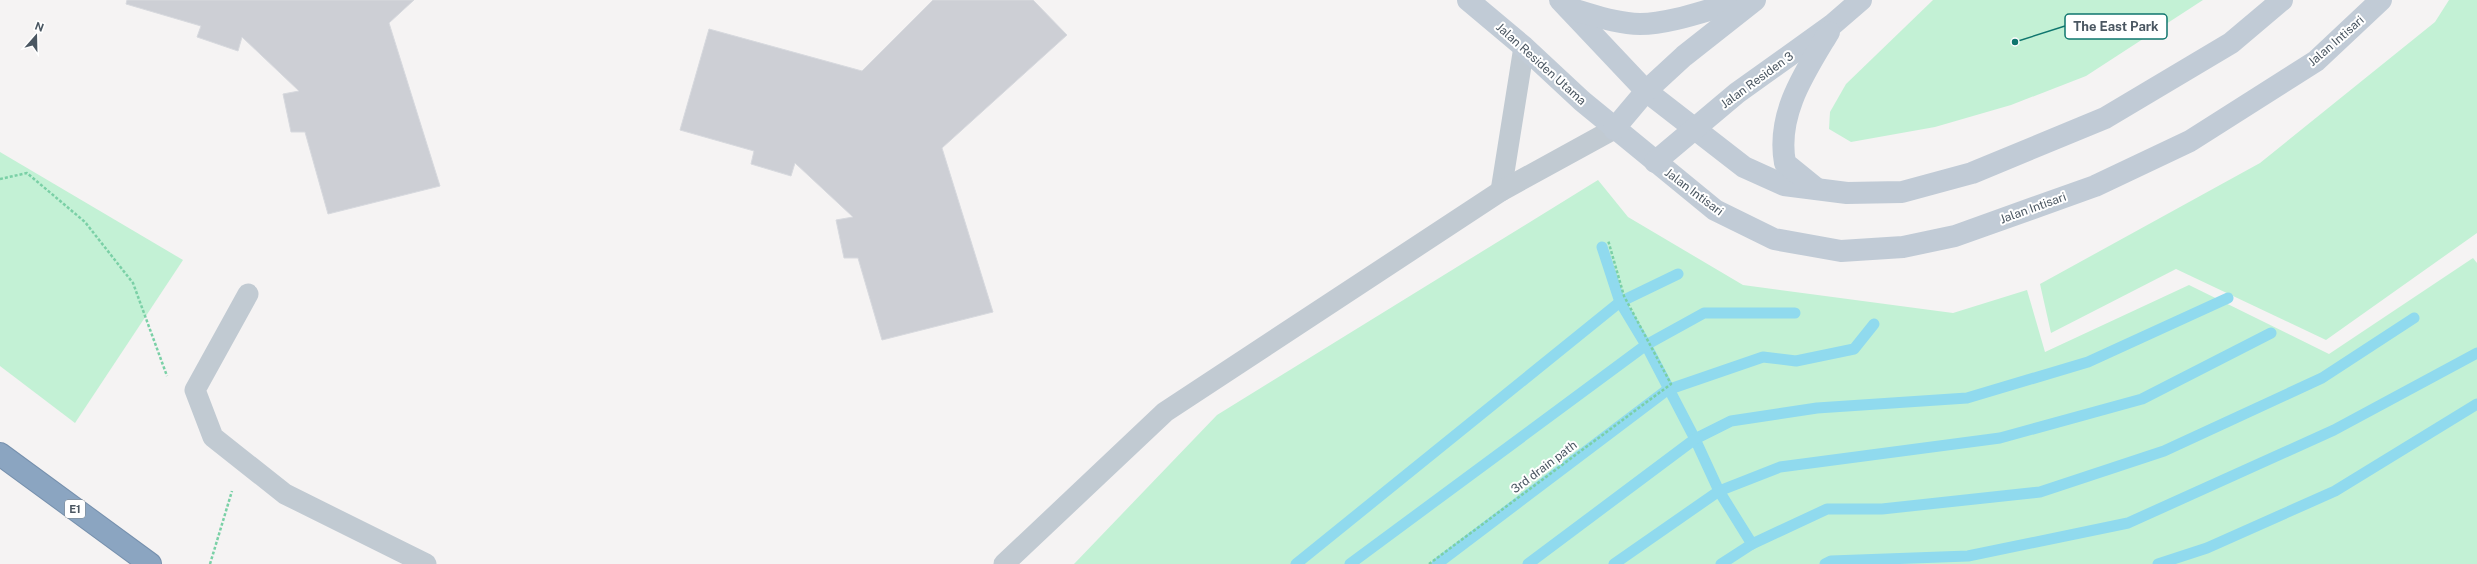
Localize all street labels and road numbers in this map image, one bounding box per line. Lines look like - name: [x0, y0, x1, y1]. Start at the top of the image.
- street label: Jalan Intisari: [2305, 13, 2367, 69]
- street label: Jalan Residen Utama: [1493, 20, 1589, 108]
- street label: Jalan Residen 3: [1718, 49, 1796, 111]
- street label: Jalan Intisari: [1662, 166, 1726, 218]
- street label: Jalan Intisari: [1998, 190, 2068, 226]
- street label: 3rd drain path: [1509, 438, 1580, 496]
- road number: E1: [65, 500, 85, 518]

